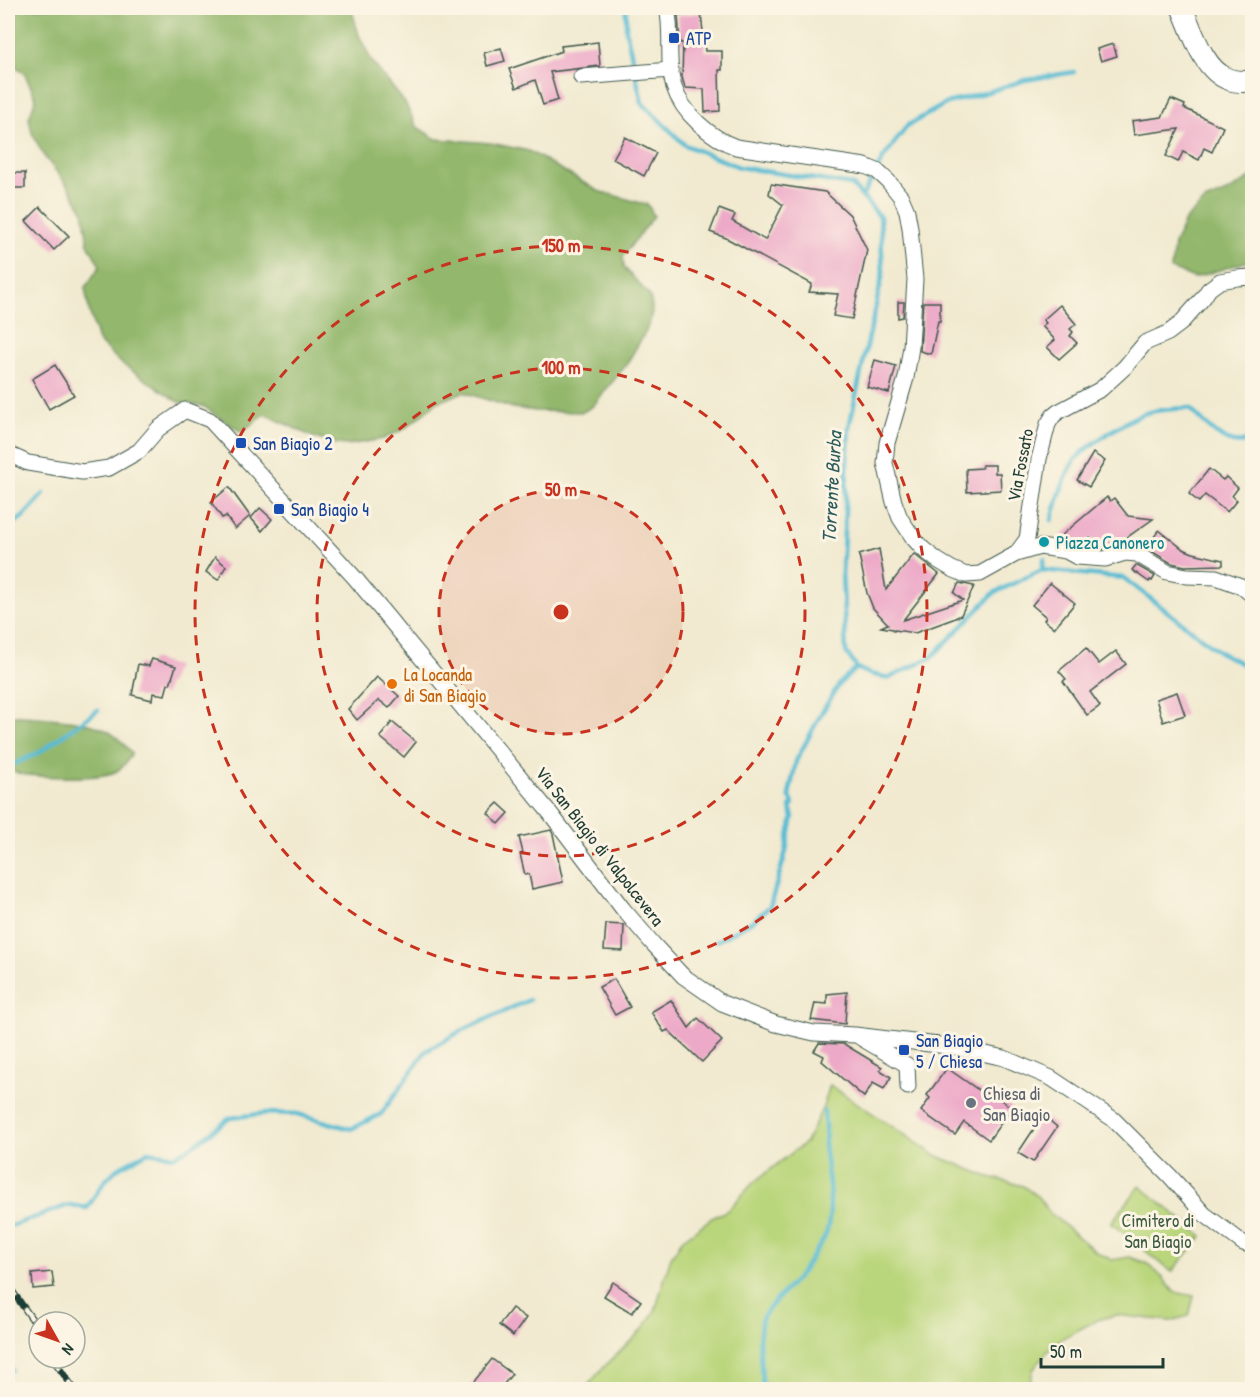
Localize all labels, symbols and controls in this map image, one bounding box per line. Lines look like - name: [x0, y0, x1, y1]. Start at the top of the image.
- place label: ATP: [686, 26, 712, 51]
- marker: ATP: [667, 31, 681, 45]
- text: 150 m: [542, 233, 580, 258]
- text: 100 m: [541, 355, 581, 380]
- street label: Via Fossato: [1001, 426, 1039, 504]
- water label: Torrente Burba: [815, 429, 848, 543]
- place label: San Biagio 2: [253, 431, 333, 456]
- marker: San Biagio 2: [234, 436, 248, 450]
- text: 50 m: [545, 477, 577, 502]
- place label: San Biagio 4: [291, 497, 369, 522]
- marker: San Biagio 4: [272, 502, 286, 516]
- place label: Piazza Canonero: [1056, 530, 1164, 555]
- marker: Piazza Canonero: [1037, 535, 1051, 549]
- centre of rings: [551, 602, 571, 622]
- place label: La Locanda di San Biagio: [404, 662, 486, 708]
- marker: La Locanda di San Biagio: [385, 677, 399, 691]
- street label: Via San Biagio di Valpolcevera: [530, 761, 670, 931]
- place label: San Biagio 5 / Chiesa: [916, 1028, 983, 1074]
- marker: San Biagio 5 / Chiesa: [897, 1043, 911, 1057]
- place label: Chiesa di San Biagio: [983, 1081, 1050, 1127]
- marker: Chiesa di San Biagio: [964, 1096, 978, 1110]
- park label: Cimitero di San Biagio: [1122, 1208, 1194, 1254]
- north arrow: [27, 1310, 87, 1370]
- scale bar: [1041, 1331, 1162, 1369]
- text: N: [57, 1339, 80, 1360]
- text: 50 m: [1050, 1339, 1082, 1364]

